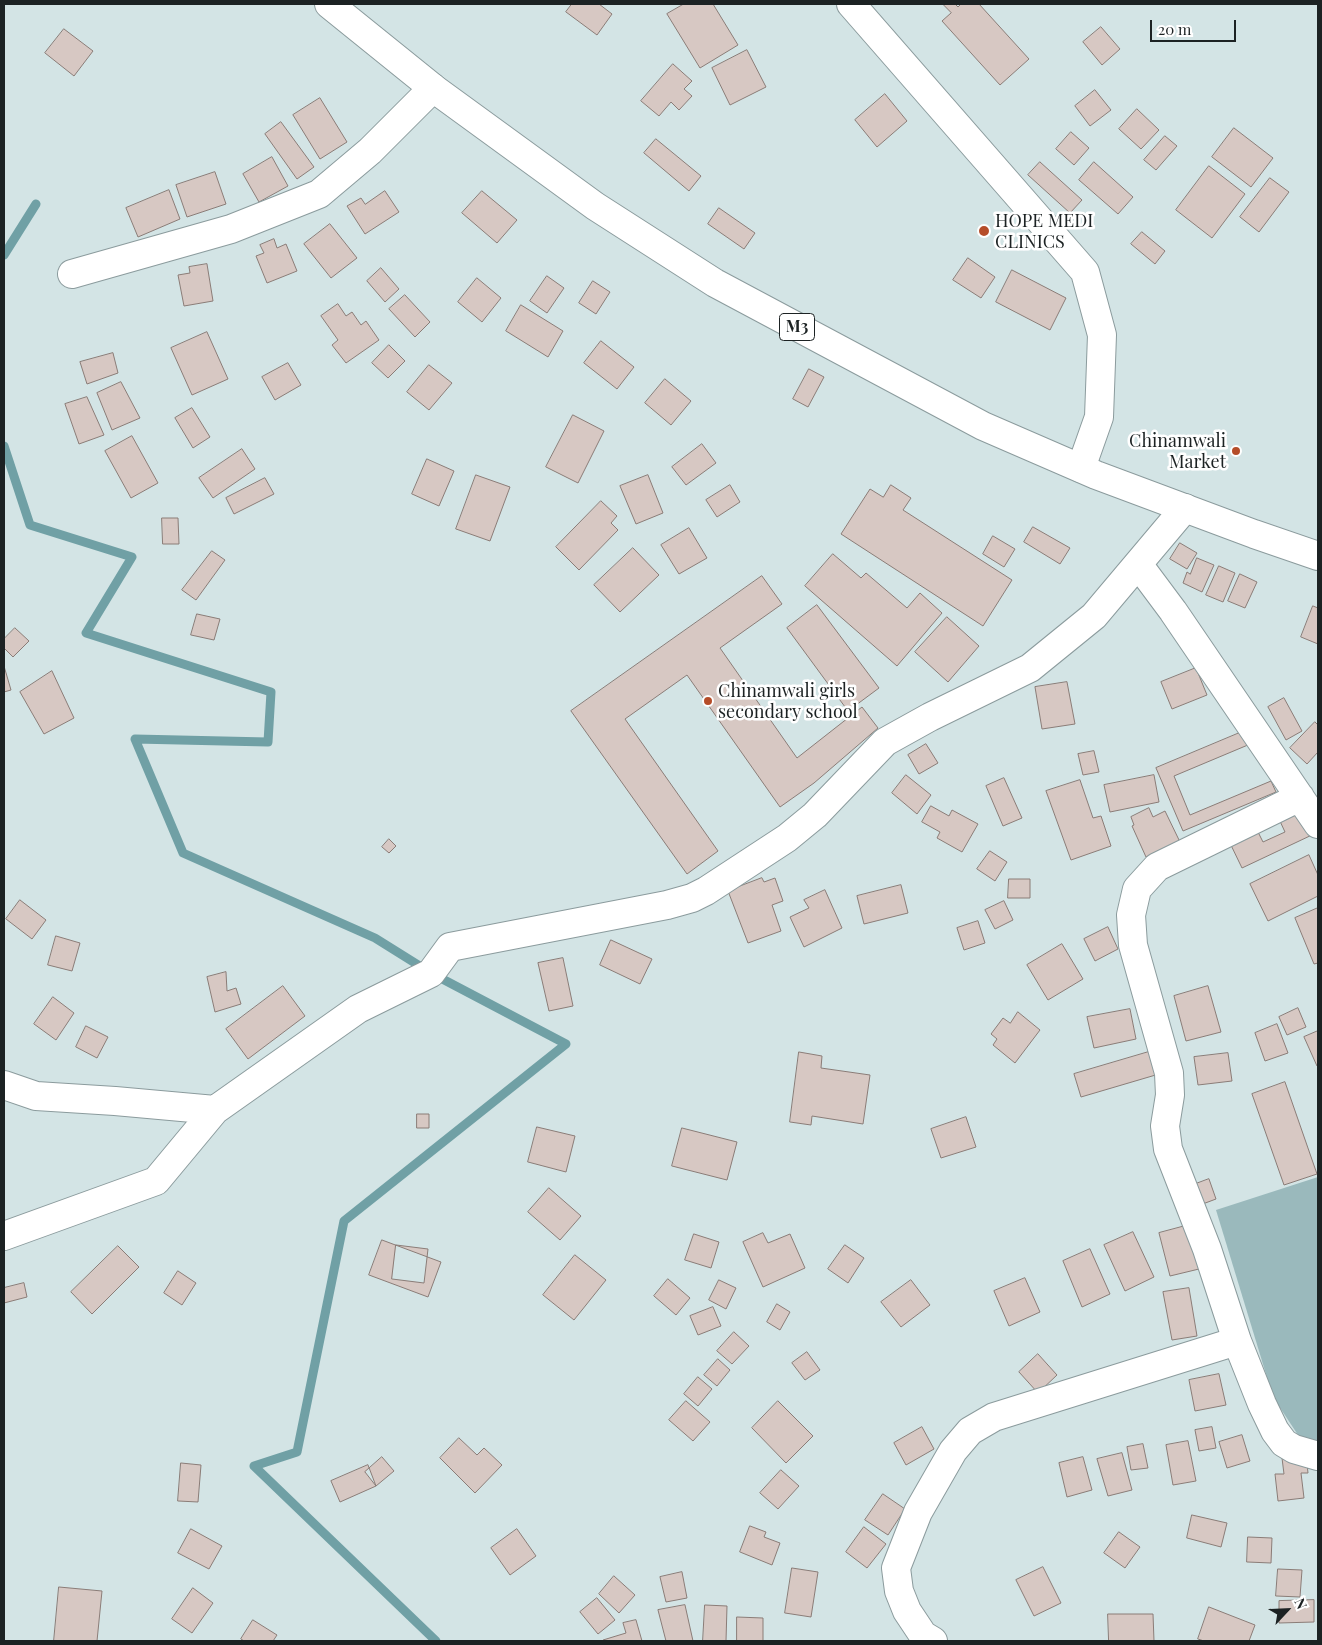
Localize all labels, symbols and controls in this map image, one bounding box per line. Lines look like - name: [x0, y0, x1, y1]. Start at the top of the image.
- scale bar: [1152, 10, 1238, 42]
- text: 20 m: [1158, 19, 1191, 39]
- place label: HOPE MEDI CLINICS: [995, 210, 1093, 252]
- marker: HOPE MEDI CLINICS: [977, 224, 991, 238]
- road number: M3: [780, 314, 814, 341]
- place label: Chinamwali Market: [1129, 430, 1226, 472]
- marker: Chinamwali Market: [1230, 445, 1242, 457]
- place label: Chinamwali girls secondary school: [718, 680, 858, 722]
- marker: Chinamwali girls secondary school: [702, 695, 714, 707]
- north arrow: [1262, 1585, 1312, 1635]
- text: N: [1290, 1595, 1312, 1612]

